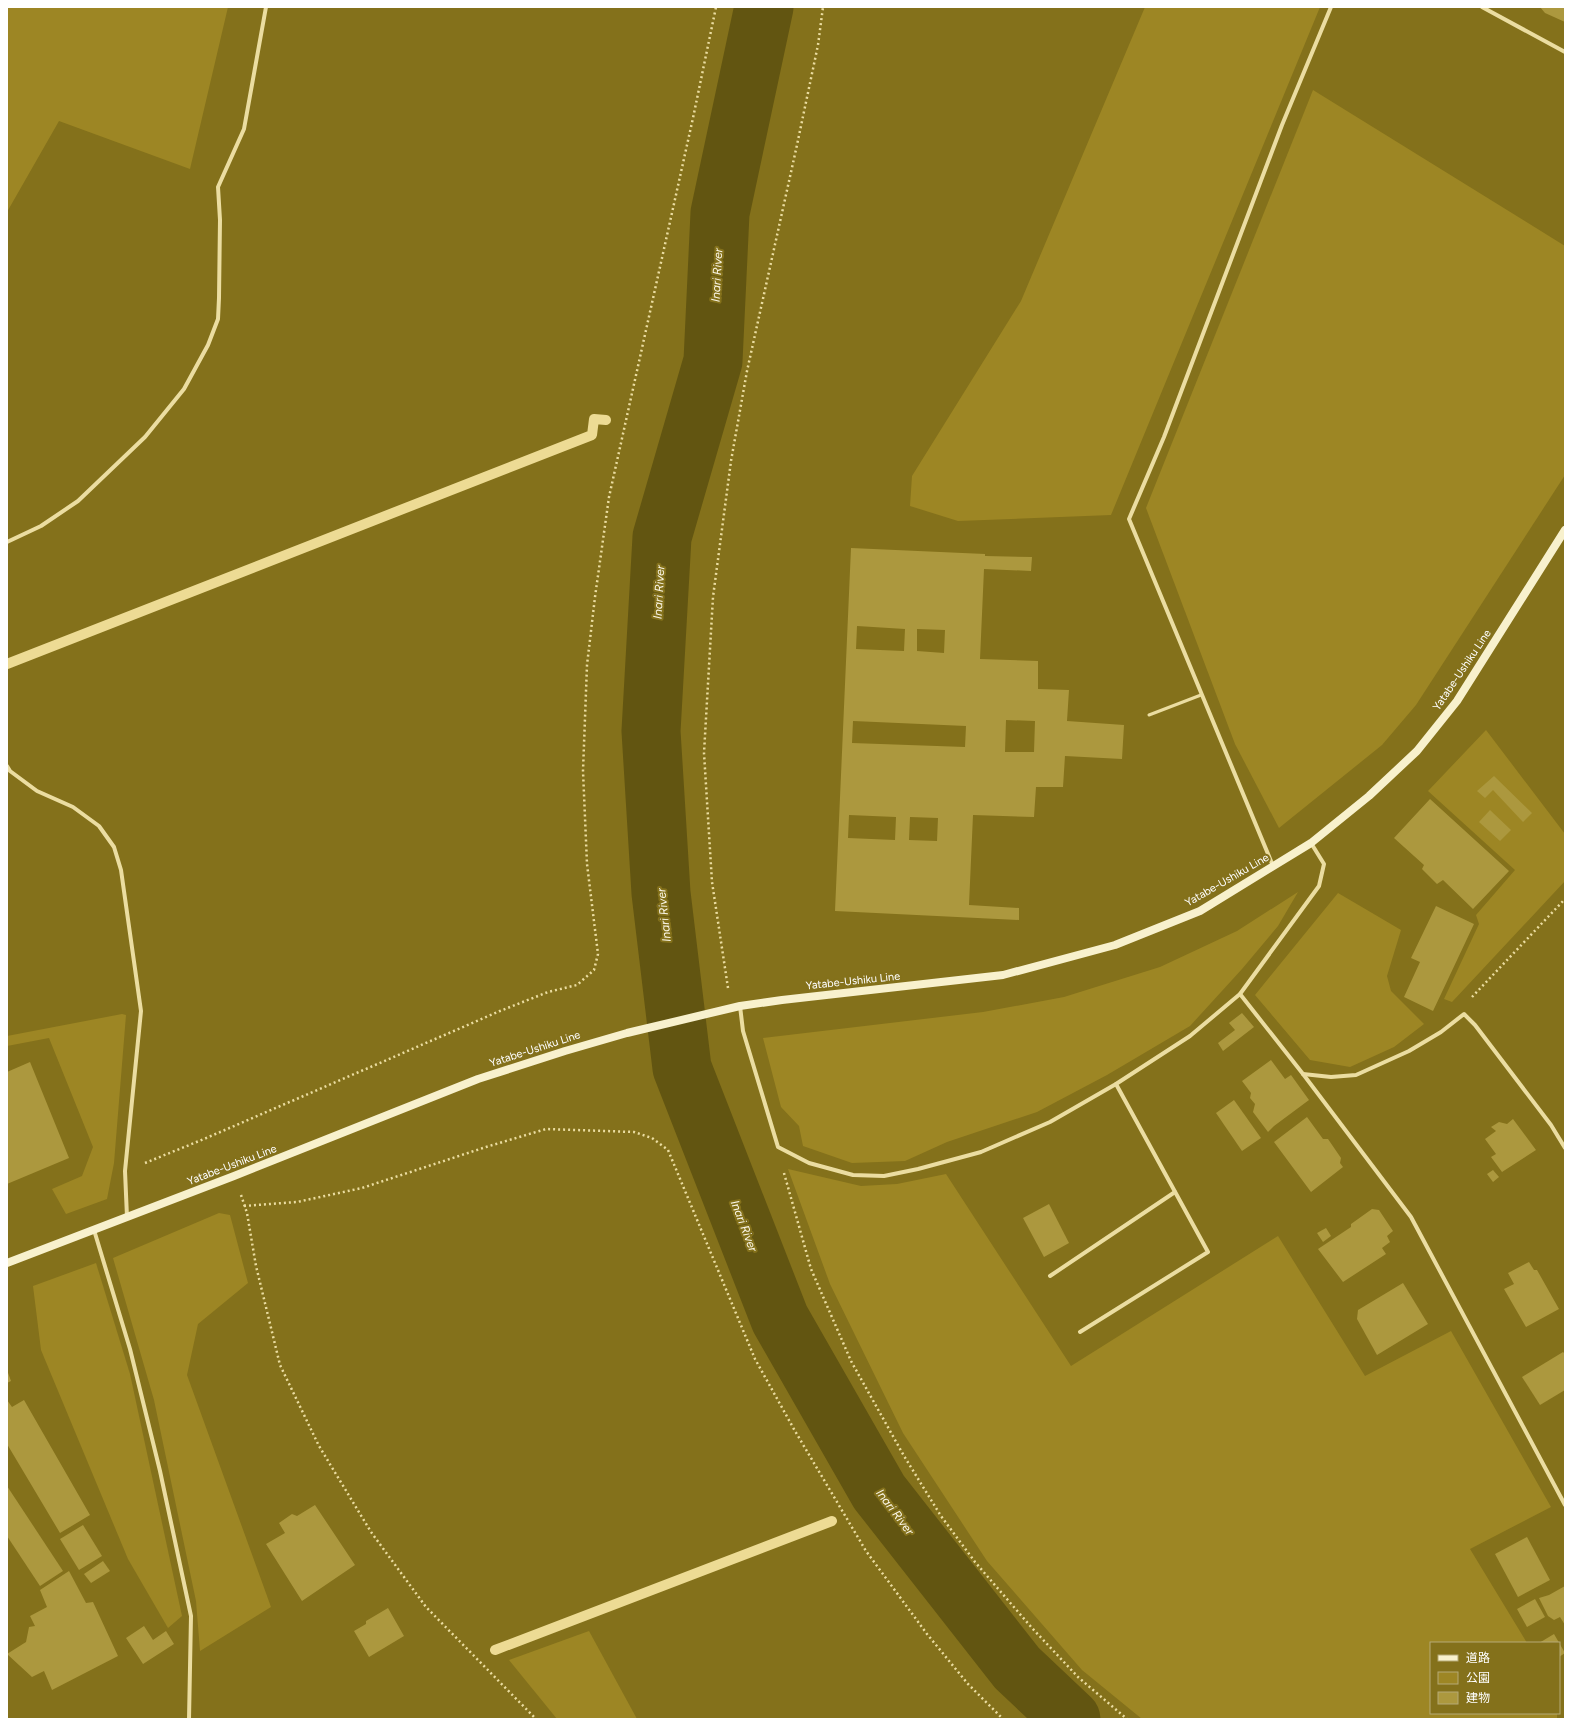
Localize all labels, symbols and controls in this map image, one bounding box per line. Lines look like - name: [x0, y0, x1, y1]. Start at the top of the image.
- water label: Inari River: [709, 247, 725, 302]
- water label: Inari River: [651, 564, 667, 619]
- street label: Yatabe-Ushiku Line: [1430, 627, 1494, 713]
- street label: Yatabe-Ushiku Line: [1183, 851, 1271, 909]
- water label: Inari River: [654, 887, 674, 943]
- street label: Yatabe-Ushiku Line: [805, 970, 901, 992]
- street label: Yatabe-Ushiku Line: [488, 1028, 582, 1070]
- street label: Yatabe-Ushiku Line: [186, 1142, 278, 1188]
- water label: Inari River: [728, 1198, 761, 1255]
- water label: Inari River: [873, 1486, 917, 1538]
- legend: [1430, 1642, 1560, 1714]
- text: 道路: [1466, 1651, 1490, 1665]
- text: 公園: [1466, 1671, 1490, 1685]
- text: 建物: [1466, 1691, 1490, 1705]

